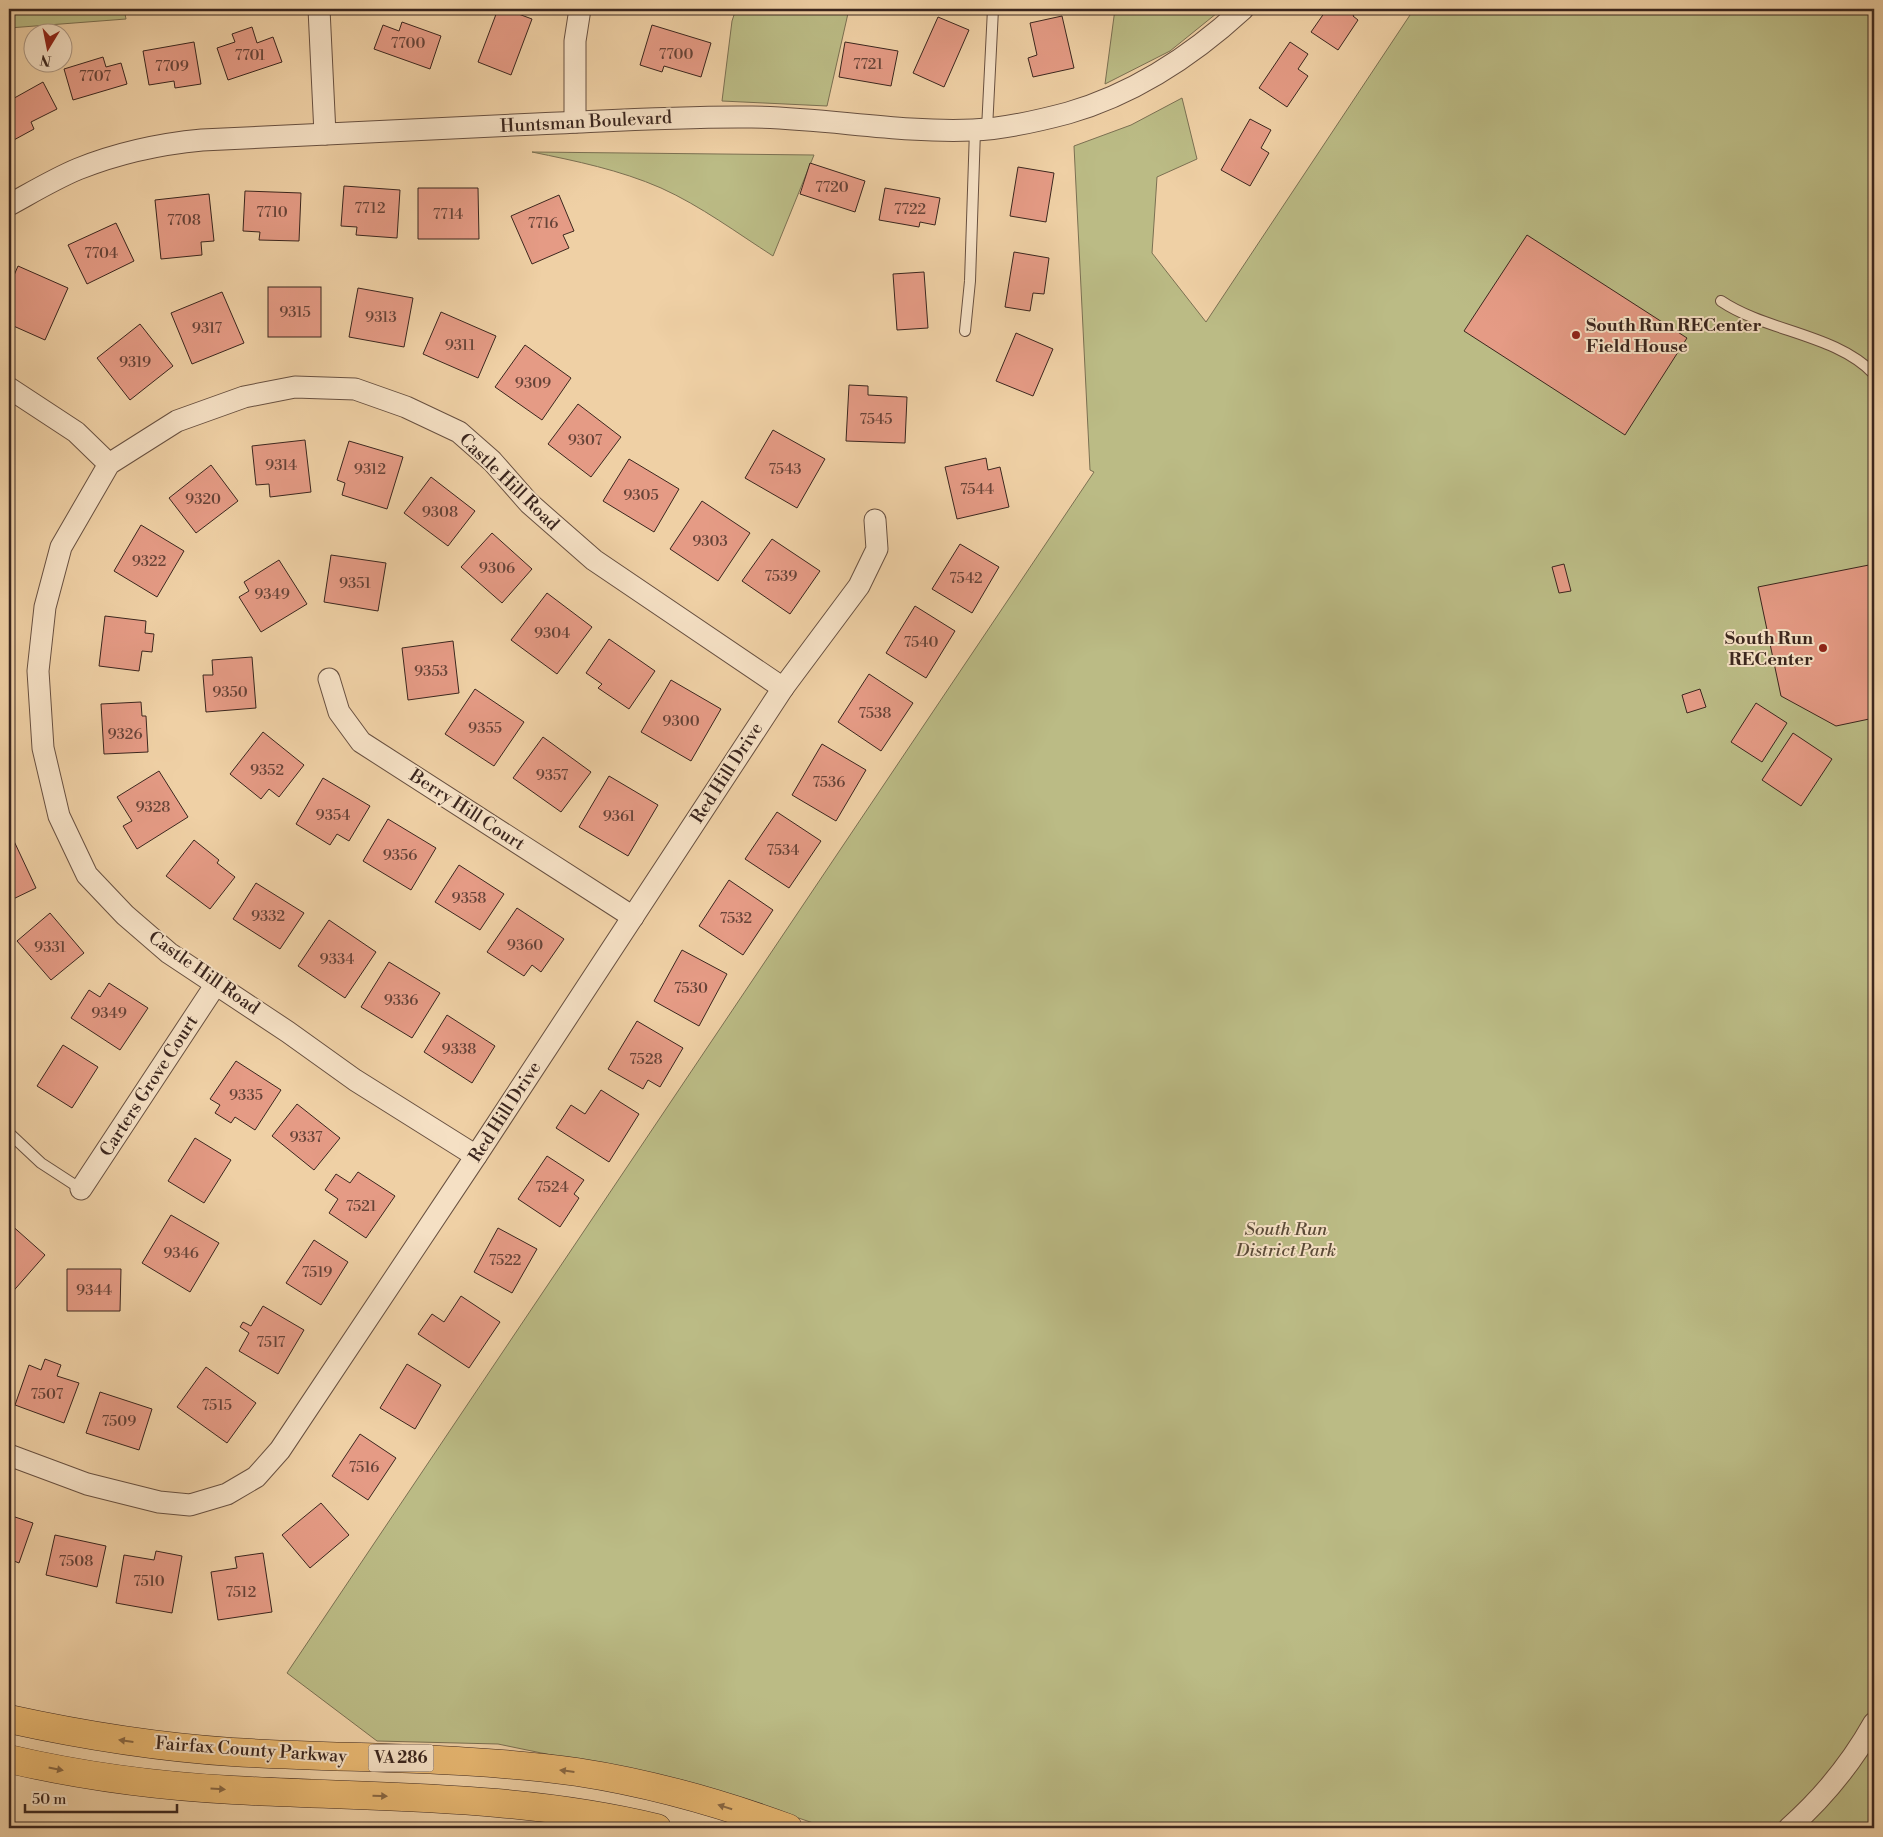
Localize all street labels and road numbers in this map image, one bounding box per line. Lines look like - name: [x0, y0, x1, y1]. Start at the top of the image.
- street label: Huntsman Boulevard: [499, 106, 673, 138]
- street label: Castle Hill Road: [454, 428, 565, 536]
- street label: Red Hill Drive: [686, 718, 768, 828]
- street label: Berry Hill Court: [404, 764, 530, 856]
- street label: Castle Hill Road: [144, 926, 265, 1020]
- street label: Carters Grove Court: [95, 1010, 204, 1161]
- street label: Red Hill Drive: [464, 1057, 546, 1167]
- street label: Fairfax County Parkway: [154, 1732, 348, 1768]
- road number: VA 286: [368, 1745, 434, 1772]

